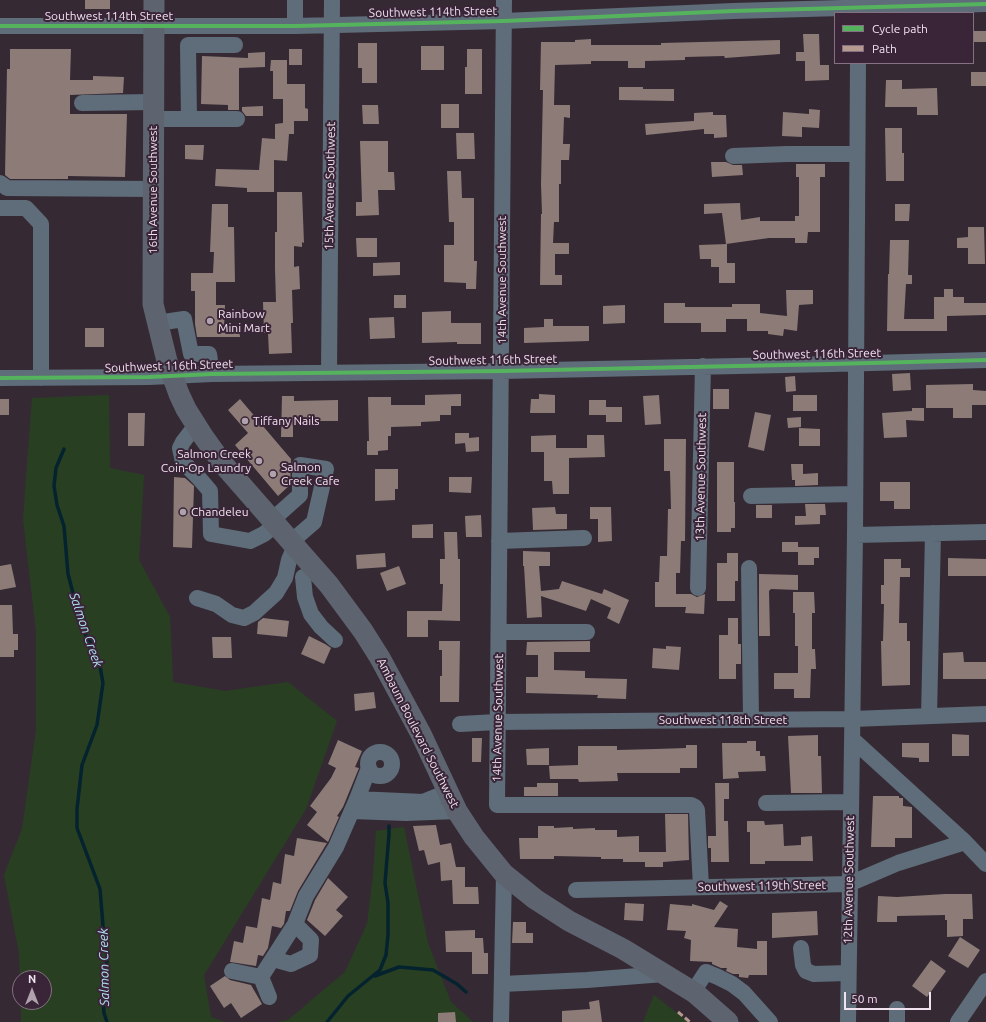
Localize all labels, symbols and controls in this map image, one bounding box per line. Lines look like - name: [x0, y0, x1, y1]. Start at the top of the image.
- street label: Southwest 114th Street: [369, 4, 497, 20]
- street label: Southwest 114th Street: [45, 9, 173, 23]
- legend: [834, 12, 974, 64]
- text: Cycle path: [872, 22, 928, 35]
- text: Path: [872, 42, 897, 55]
- street label: 15th Avenue Southwest: [322, 122, 338, 250]
- street label: 16th Avenue Southwest: [146, 126, 160, 254]
- street label: 14th Avenue Southwest: [495, 216, 509, 344]
- place label: Rainbow Mini Mart: [218, 307, 270, 335]
- marker: Rainbow Mini Mart: [205, 316, 215, 326]
- street label: Southwest 116th Street: [753, 346, 881, 362]
- street label: Southwest 116th Street: [429, 352, 557, 368]
- street label: Southwest 116th Street: [105, 357, 233, 375]
- street label: 13th Avenue Southwest: [693, 413, 709, 541]
- place label: Tiffany Nails: [253, 414, 319, 428]
- marker: Tiffany Nails: [240, 416, 250, 426]
- place label: Salmon Creek Coin-Op Laundry: [161, 447, 251, 475]
- marker: Salmon Creek Coin-Op Laundry: [254, 456, 264, 466]
- place label: Salmon Creek Cafe: [281, 460, 340, 488]
- marker: Salmon Creek Cafe: [268, 469, 278, 479]
- place label: Chandeleu: [191, 505, 248, 519]
- marker: Chandeleu: [178, 507, 188, 517]
- water label: Salmon Creek: [66, 590, 106, 670]
- street label: 14th Avenue Southwest: [490, 654, 506, 782]
- street label: Ambaum Boulevard Southwest: [374, 656, 462, 810]
- street label: Southwest 118th Street: [659, 713, 787, 727]
- street label: 12th Avenue Southwest: [841, 816, 857, 944]
- street label: Southwest 119th Street: [698, 878, 826, 894]
- water label: Salmon Creek: [96, 928, 112, 1006]
- north arrow: [12, 970, 52, 1010]
- text: N: [28, 973, 36, 985]
- scale bar: [846, 984, 933, 1010]
- text: 50 m: [851, 992, 878, 1005]

